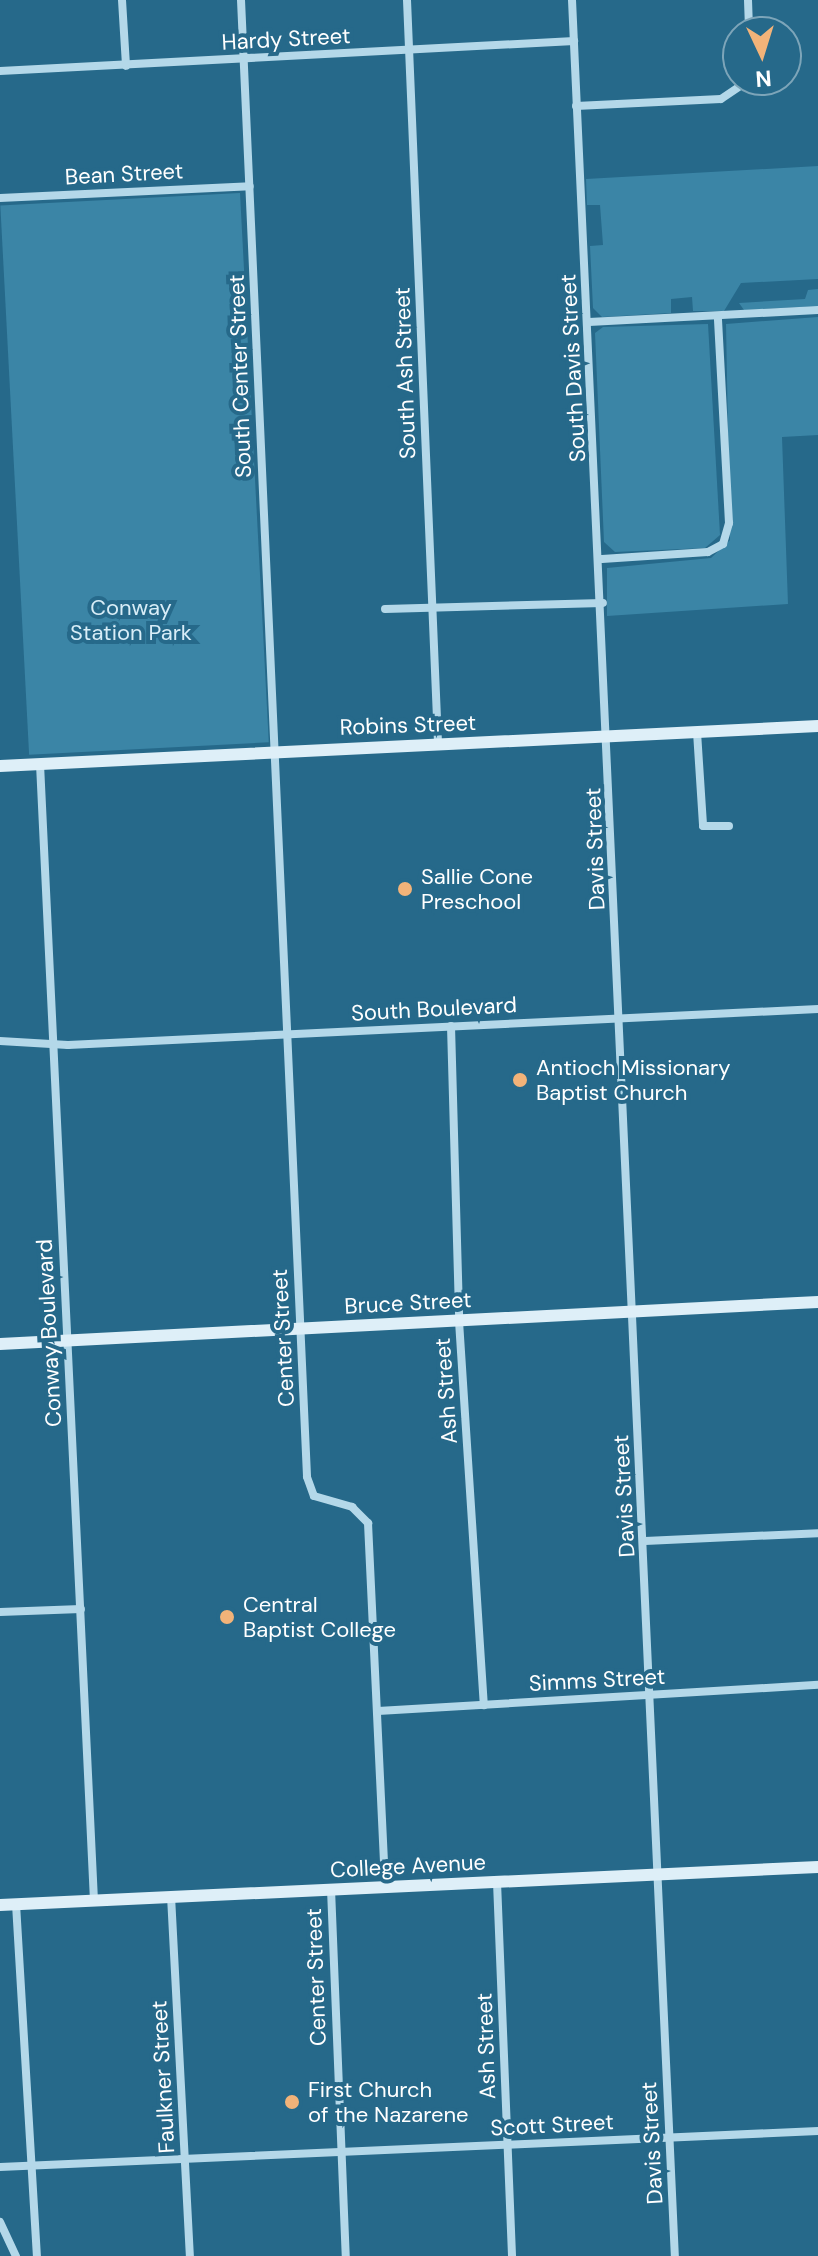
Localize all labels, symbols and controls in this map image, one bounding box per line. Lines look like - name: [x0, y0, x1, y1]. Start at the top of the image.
- north arrow: [722, 16, 802, 96]
- street label: Hardy Street: [221, 22, 351, 56]
- text: N: [755, 63, 773, 93]
- street label: Bean Street: [64, 158, 184, 190]
- street label: South Davis Street: [555, 273, 591, 463]
- street label: South Center Street: [223, 274, 257, 478]
- street label: South Ash Street: [389, 287, 421, 459]
- park label: Conway Station Park: [70, 594, 192, 646]
- street label: Robins Street: [339, 709, 477, 741]
- street label: Davis Street: [580, 787, 610, 911]
- place label: Sallie Cone Preschool: [421, 863, 533, 914]
- marker: Sallie Cone Preschool: [396, 880, 414, 898]
- street label: South Boulevard: [350, 991, 518, 1027]
- place label: Antioch Missionary Baptist Church: [536, 1054, 730, 1106]
- marker: Antioch Missionary Baptist Church: [511, 1071, 529, 1089]
- street label: Conway Boulevard: [31, 1238, 67, 1428]
- street label: Center Street: [266, 1268, 300, 1408]
- street label: Bruce Street: [344, 1286, 472, 1320]
- street label: Ash Street: [429, 1337, 463, 1445]
- street label: Davis Street: [608, 1434, 640, 1558]
- place label: Central Baptist College: [243, 1591, 396, 1642]
- marker: Central Baptist College: [218, 1608, 236, 1626]
- street label: Simms Street: [528, 1663, 666, 1697]
- street label: College Avenue: [329, 1849, 487, 1883]
- street label: Center Street: [300, 1908, 332, 2046]
- street label: Ash Street: [471, 1992, 501, 2100]
- street label: Faulkner Street: [146, 2000, 180, 2154]
- place label: First Church of the Nazarene: [308, 2076, 469, 2128]
- street label: Davis Street: [636, 2081, 668, 2205]
- marker: First Church of the Nazarene: [283, 2093, 301, 2111]
- street label: Scott Street: [490, 2109, 614, 2141]

